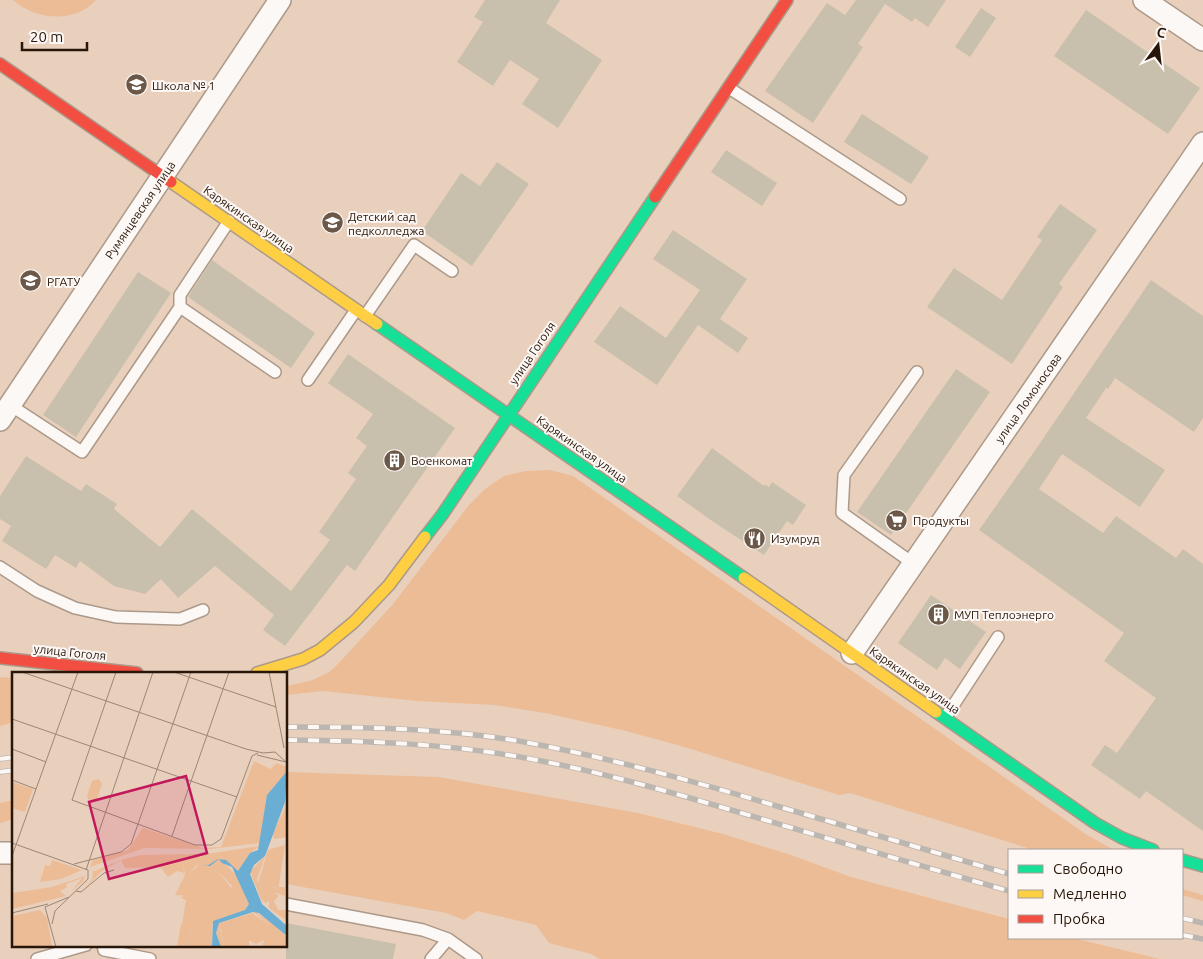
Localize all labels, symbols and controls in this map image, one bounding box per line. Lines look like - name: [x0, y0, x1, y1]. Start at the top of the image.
- scale bar: [22, 20, 88, 52]
- north arrow: [1133, 20, 1183, 70]
- text: С: [1155, 24, 1168, 41]
- text: 20 m: [30, 28, 63, 45]
- school or university icon: Школа № 1: [124, 73, 148, 97]
- place label: Школа № 1: [152, 79, 215, 92]
- street label: Румянцевская улица: [102, 159, 178, 261]
- street label: Карякинская улица: [201, 183, 297, 255]
- place label: Детский сад педколледжа: [348, 210, 425, 237]
- school or university icon: Детский сад педколледжа: [320, 211, 344, 235]
- school or university icon: РГАТУ: [19, 269, 43, 293]
- place label: РГАТУ: [47, 275, 81, 288]
- street label: улица Гоголя: [506, 319, 558, 387]
- street label: улица Ломоносова: [992, 351, 1064, 445]
- street label: Карякинская улица: [534, 413, 630, 485]
- building icon: Военкомат: [383, 448, 407, 472]
- place label: Военкомат: [411, 454, 473, 467]
- supermarket icon: Продукты: [885, 508, 909, 532]
- place label: Продукты: [913, 514, 969, 527]
- restaurant icon: Изумруд: [743, 526, 767, 550]
- place label: Изумруд: [771, 532, 819, 545]
- building icon: МУП Теплоэнерго: [926, 602, 950, 626]
- place label: МУП Теплоэнерго: [954, 608, 1054, 621]
- street label: улица Гоголя: [33, 642, 107, 662]
- street label: Карякинская улица: [867, 644, 963, 716]
- inset map: [12, 672, 288, 946]
- legend: [1008, 849, 1183, 939]
- text: Свободно: [1053, 860, 1123, 877]
- text: Медленно: [1053, 885, 1127, 902]
- text: Пробка: [1053, 910, 1105, 927]

